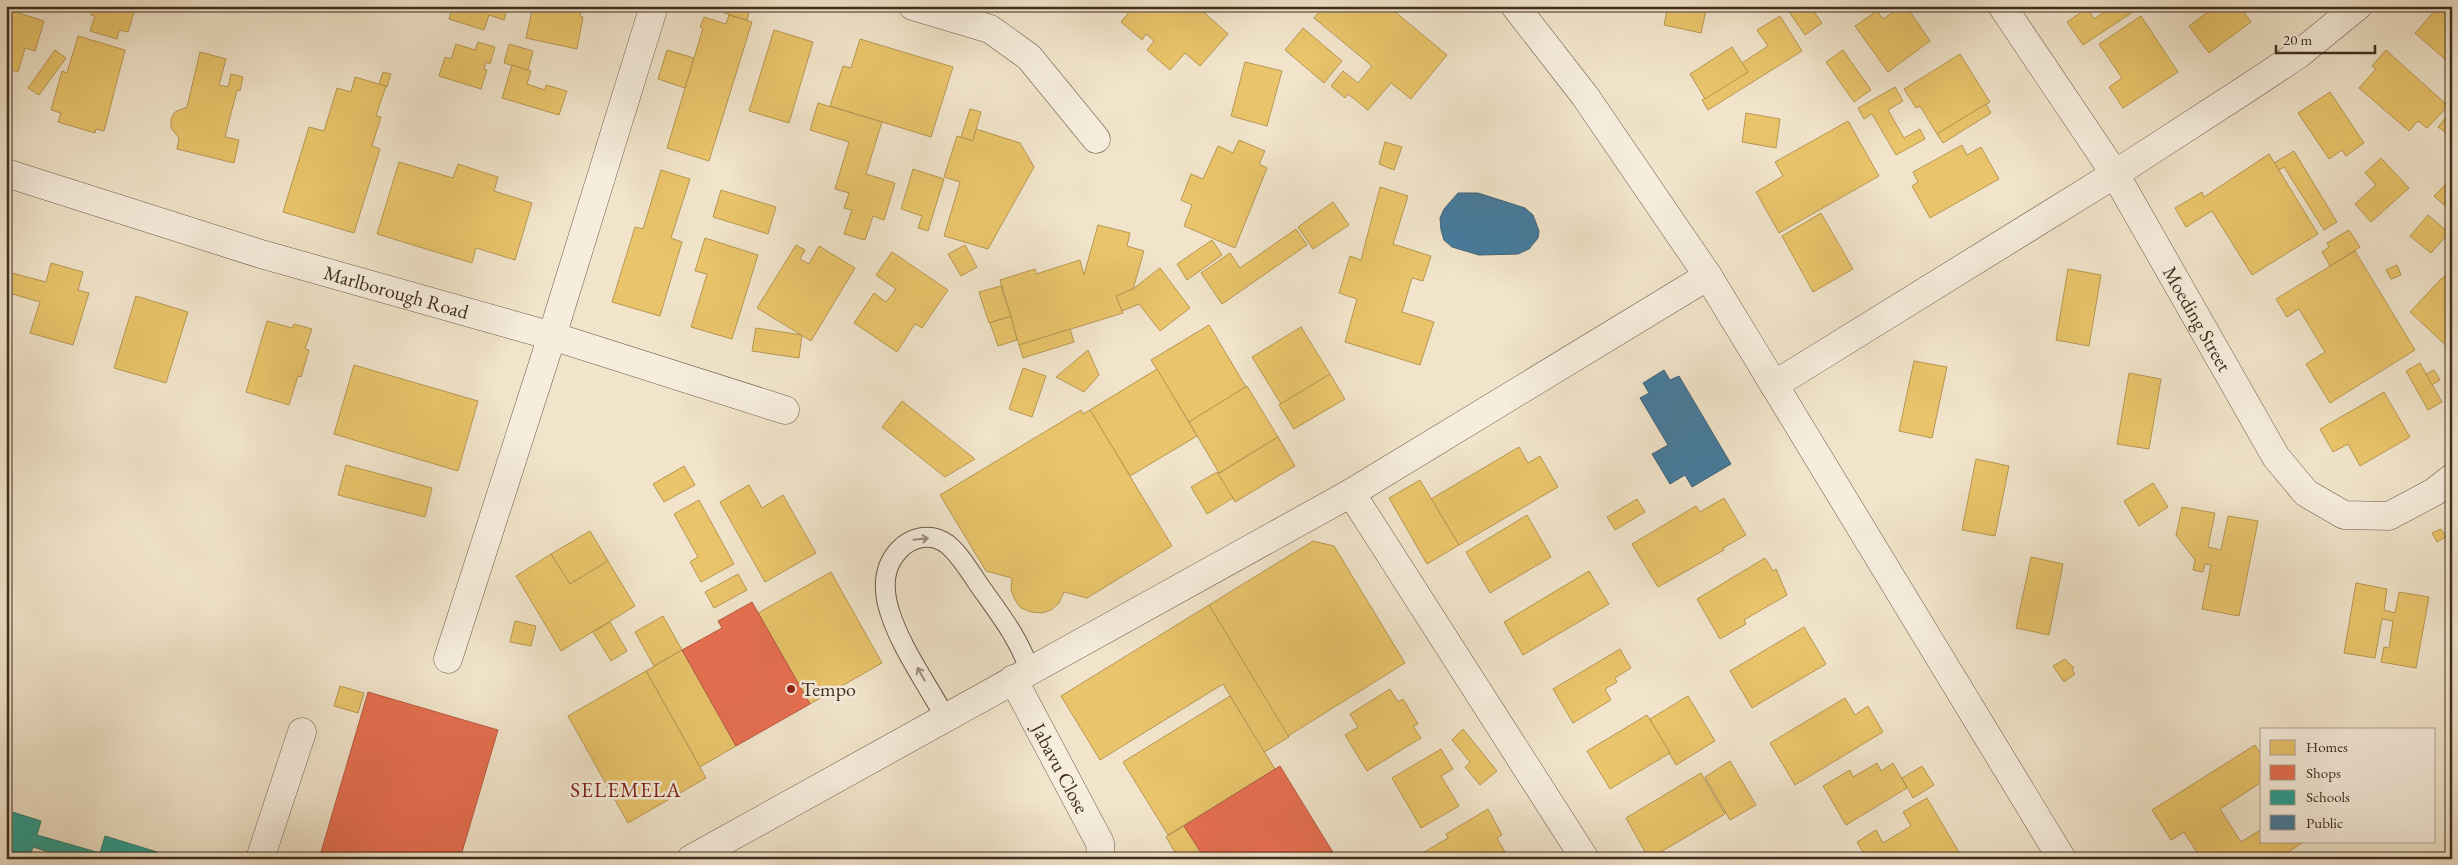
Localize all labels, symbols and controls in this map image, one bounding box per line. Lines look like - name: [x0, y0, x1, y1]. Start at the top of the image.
- scale bar: [2276, 22, 2374, 54]
- text: 20 m: [2283, 30, 2312, 49]
- street label: Marlborough Road: [321, 259, 472, 325]
- street label: Moeding Street: [2157, 261, 2238, 377]
- one-way arrow: [912, 534, 928, 544]
- one-way arrow: [916, 668, 926, 682]
- place label: Tempo: [801, 676, 856, 702]
- marker: Tempo: [785, 683, 797, 695]
- street label: Jabavu Close: [1025, 717, 1095, 818]
- legend: [2260, 728, 2436, 842]
- text: Homes: [2306, 737, 2348, 756]
- text: Shops: [2306, 763, 2341, 782]
- district label: SELEMELA: [570, 776, 682, 803]
- text: Schools: [2306, 787, 2350, 806]
- text: Public: [2306, 813, 2343, 832]

